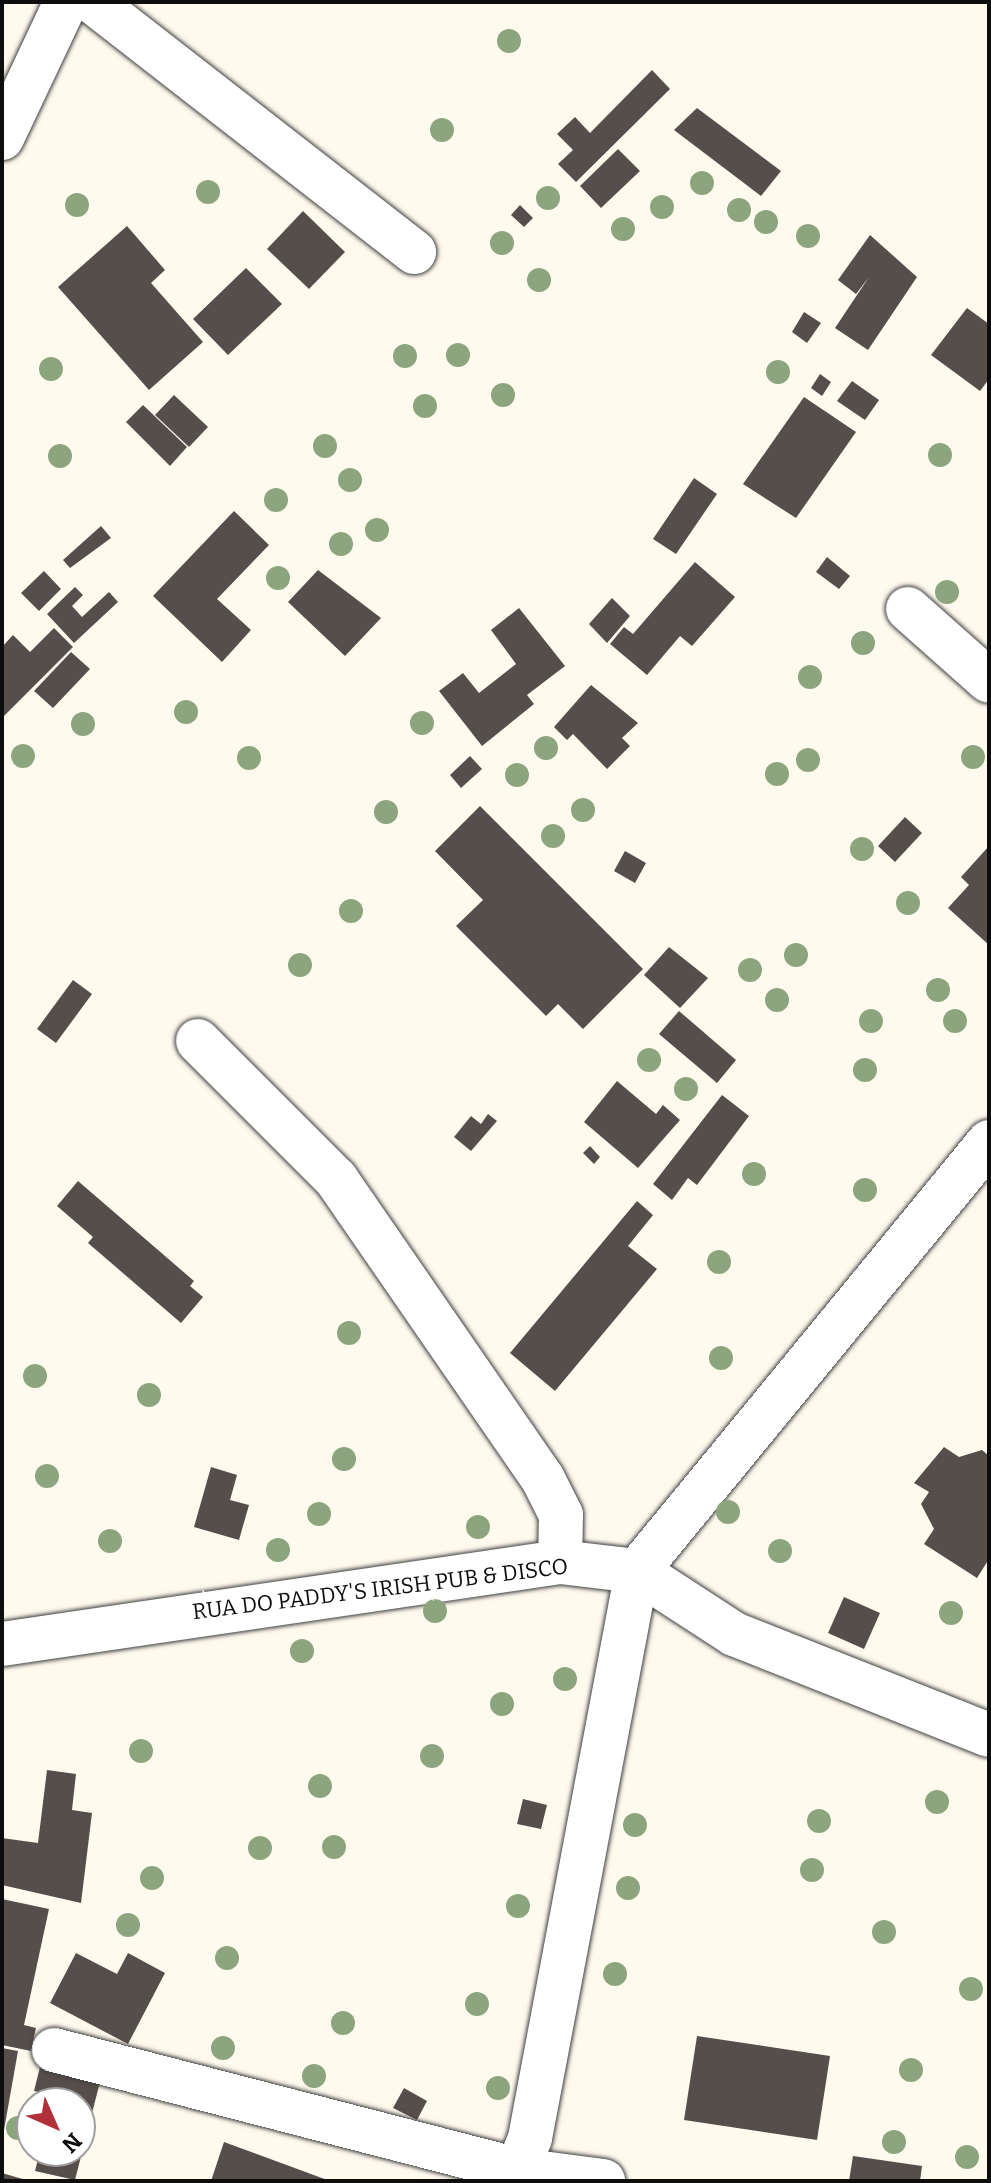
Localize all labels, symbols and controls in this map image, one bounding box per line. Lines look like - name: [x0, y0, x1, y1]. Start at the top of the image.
- street label: RUA DO PADDY'S IRISH PUB & DISCO: [191, 1553, 569, 1625]
- north arrow: [16, 2087, 96, 2167]
- text: N: [56, 2127, 87, 2158]

